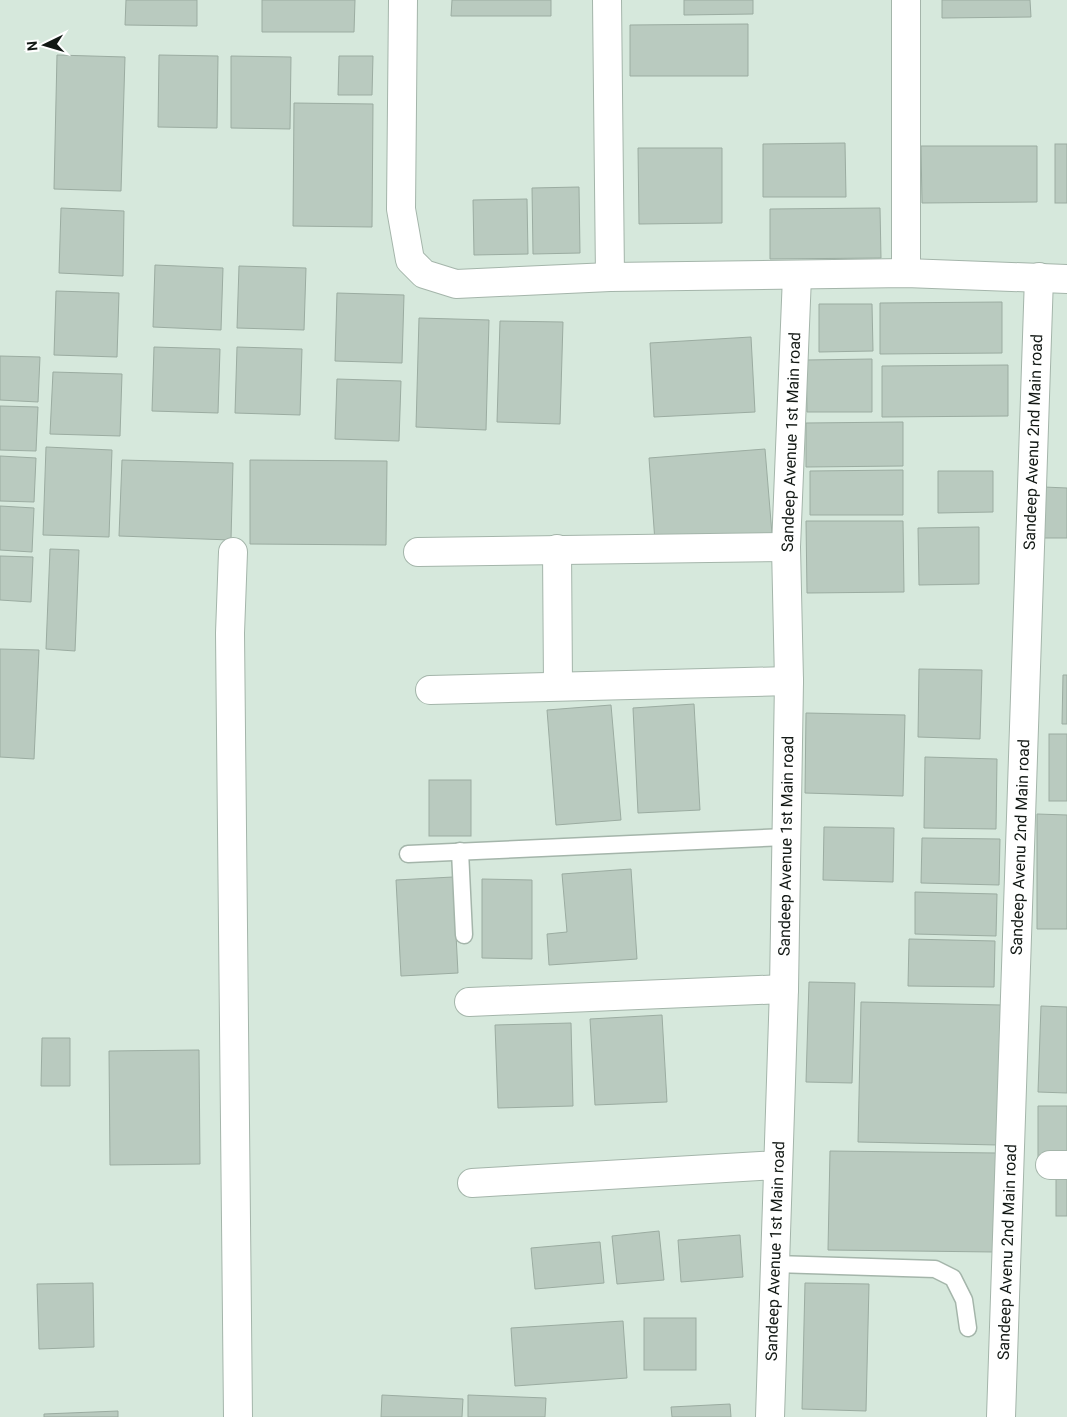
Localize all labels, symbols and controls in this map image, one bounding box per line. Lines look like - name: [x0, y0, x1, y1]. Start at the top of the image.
- north arrow: [20, 20, 70, 70]
- text: N: [24, 41, 40, 52]
- street label: Sandeep Avenue 1st Main road: [778, 332, 804, 552]
- street label: Sandeep Avenu 2nd Main road: [1020, 334, 1046, 550]
- street label: Sandeep Avenue 1st Main road: [775, 736, 797, 956]
- street label: Sandeep Avenu 2nd Main road: [1007, 739, 1033, 955]
- street label: Sandeep Avenue 1st Main road: [762, 1141, 788, 1361]
- street label: Sandeep Avenu 2nd Main road: [994, 1144, 1020, 1360]

